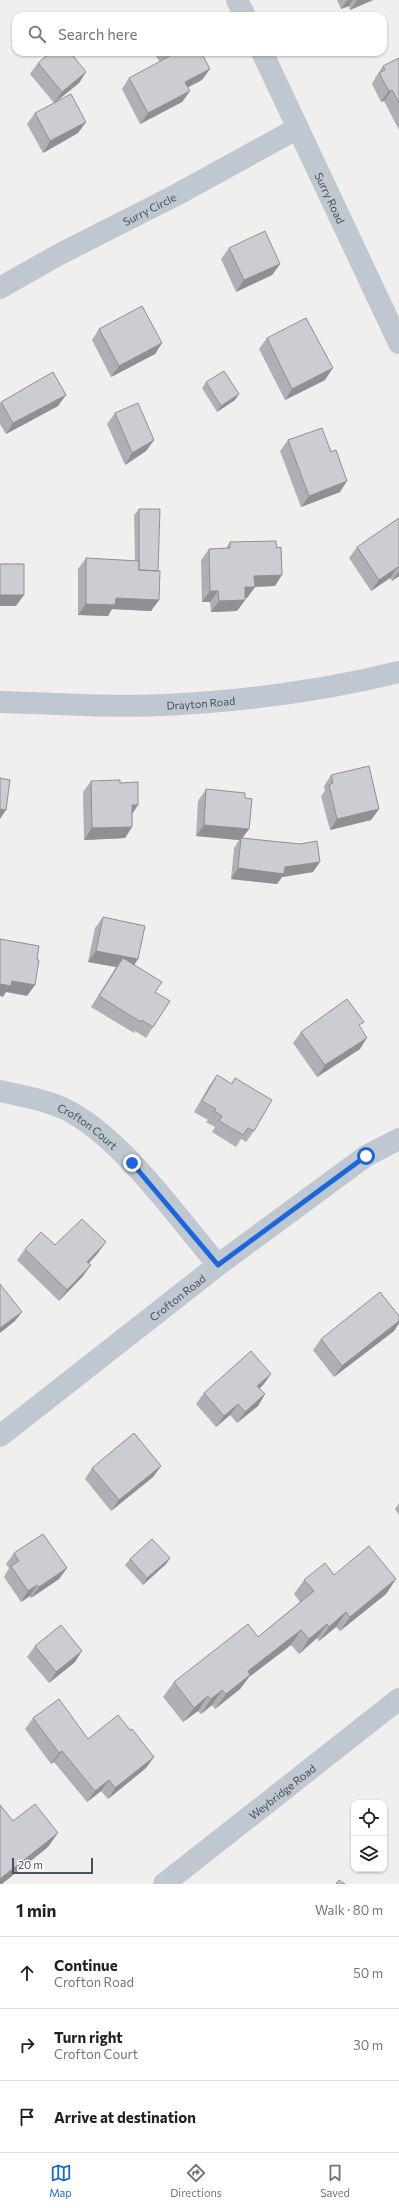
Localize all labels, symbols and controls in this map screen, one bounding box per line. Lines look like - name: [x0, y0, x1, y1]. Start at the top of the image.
- search box: [12, 12, 387, 56]
- icon: search: [26, 23, 48, 45]
- text: Search here: [58, 25, 137, 43]
- street label: Surry Road: [313, 170, 348, 225]
- street label: Surry Circle: [120, 190, 178, 228]
- street label: Drayton Road: [166, 693, 236, 711]
- street label: Crofton Court: [56, 1100, 121, 1152]
- route start: [357, 1147, 375, 1165]
- route end: [123, 1154, 141, 1172]
- street label: Crofton Road: [146, 1271, 208, 1323]
- street label: Weybridge Road: [246, 1761, 318, 1822]
- map controls: [351, 1800, 387, 1872]
- button: locate: [351, 1800, 387, 1836]
- button: layers: [351, 1836, 387, 1872]
- scale bar: [12, 1856, 93, 1875]
- text: 20 m: [18, 1858, 43, 1871]
- text: 1 min: [16, 1900, 56, 1921]
- text: Walk · 80 m: [315, 1902, 383, 1918]
- text: Continue: [54, 1956, 118, 1974]
- icon: ahead: [16, 1962, 38, 1984]
- text: 50 m: [353, 1965, 383, 1981]
- text: Crofton Road: [54, 1974, 134, 1990]
- text: Turn right: [54, 2028, 123, 2046]
- icon: right: [16, 2034, 38, 2056]
- text: 30 m: [353, 2037, 383, 2053]
- text: Crofton Court: [54, 2046, 138, 2062]
- icon: arrive: [16, 2106, 38, 2128]
- text: Arrive at destination: [54, 2108, 196, 2126]
- tab: Map: [49, 2162, 72, 2199]
- tab: Directions: [170, 2162, 222, 2199]
- tab: Saved: [320, 2162, 350, 2199]

